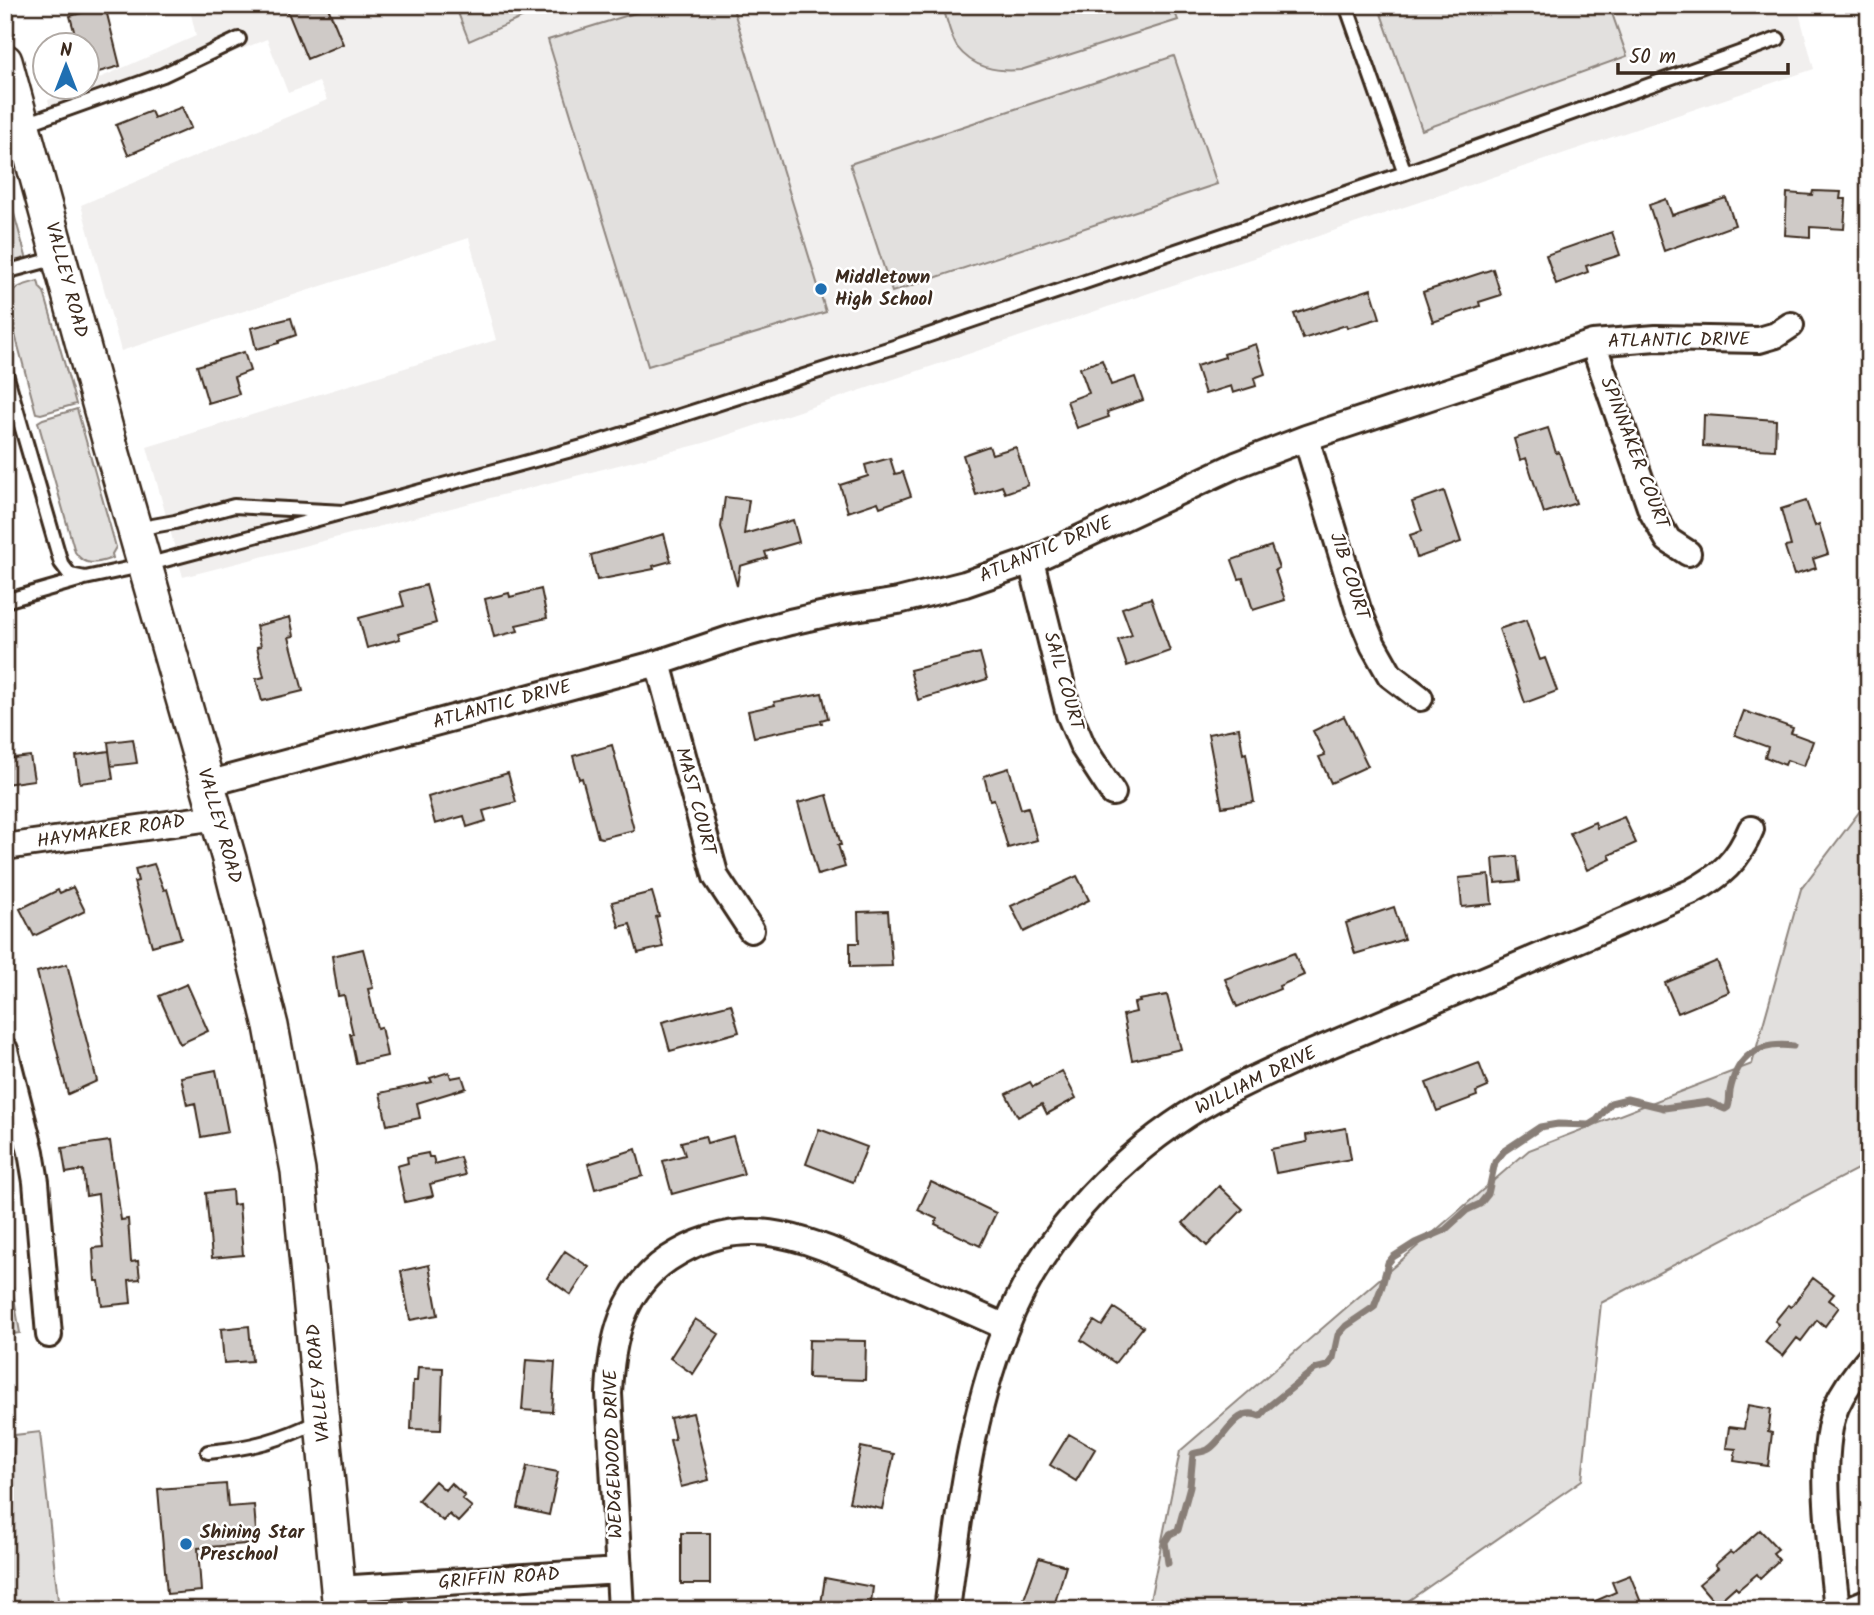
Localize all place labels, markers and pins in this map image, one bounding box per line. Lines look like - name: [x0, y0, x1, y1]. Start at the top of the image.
- place label: Middletown High School: [835, 263, 933, 315]
- marker: Middletown High School: [813, 281, 829, 297]
- place label: Shining Star Preschool: [200, 1518, 305, 1570]
- marker: Shining Star Preschool: [178, 1536, 194, 1552]

